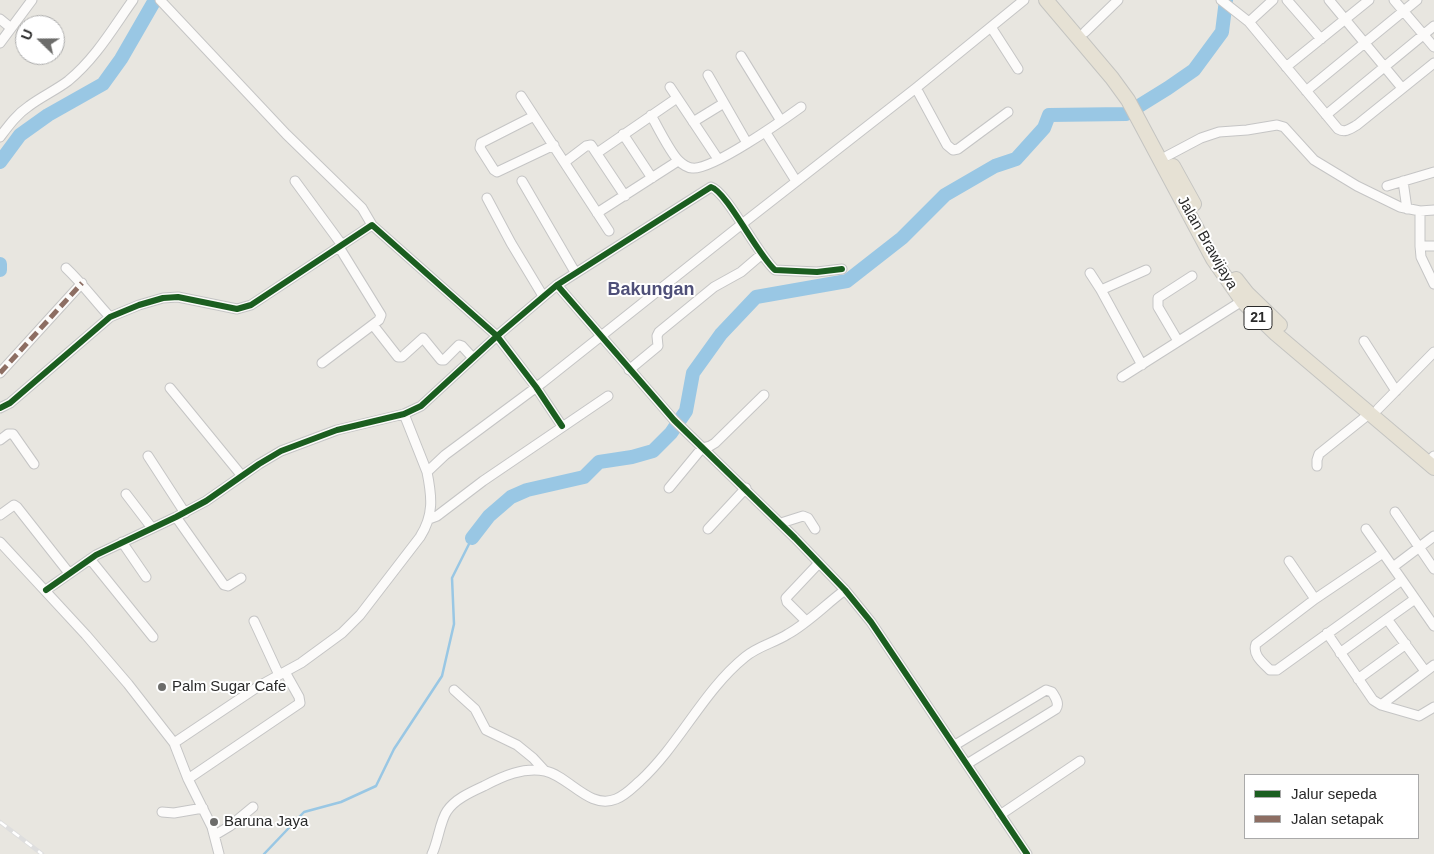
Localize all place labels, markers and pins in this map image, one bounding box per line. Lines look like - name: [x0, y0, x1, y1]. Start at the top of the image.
- place label: Palm Sugar Cafe: [172, 678, 286, 696]
- marker: Palm Sugar Cafe: [156, 681, 168, 693]
- place label: Baruna Jaya: [224, 813, 308, 831]
- marker: Baruna Jaya: [208, 816, 220, 828]

